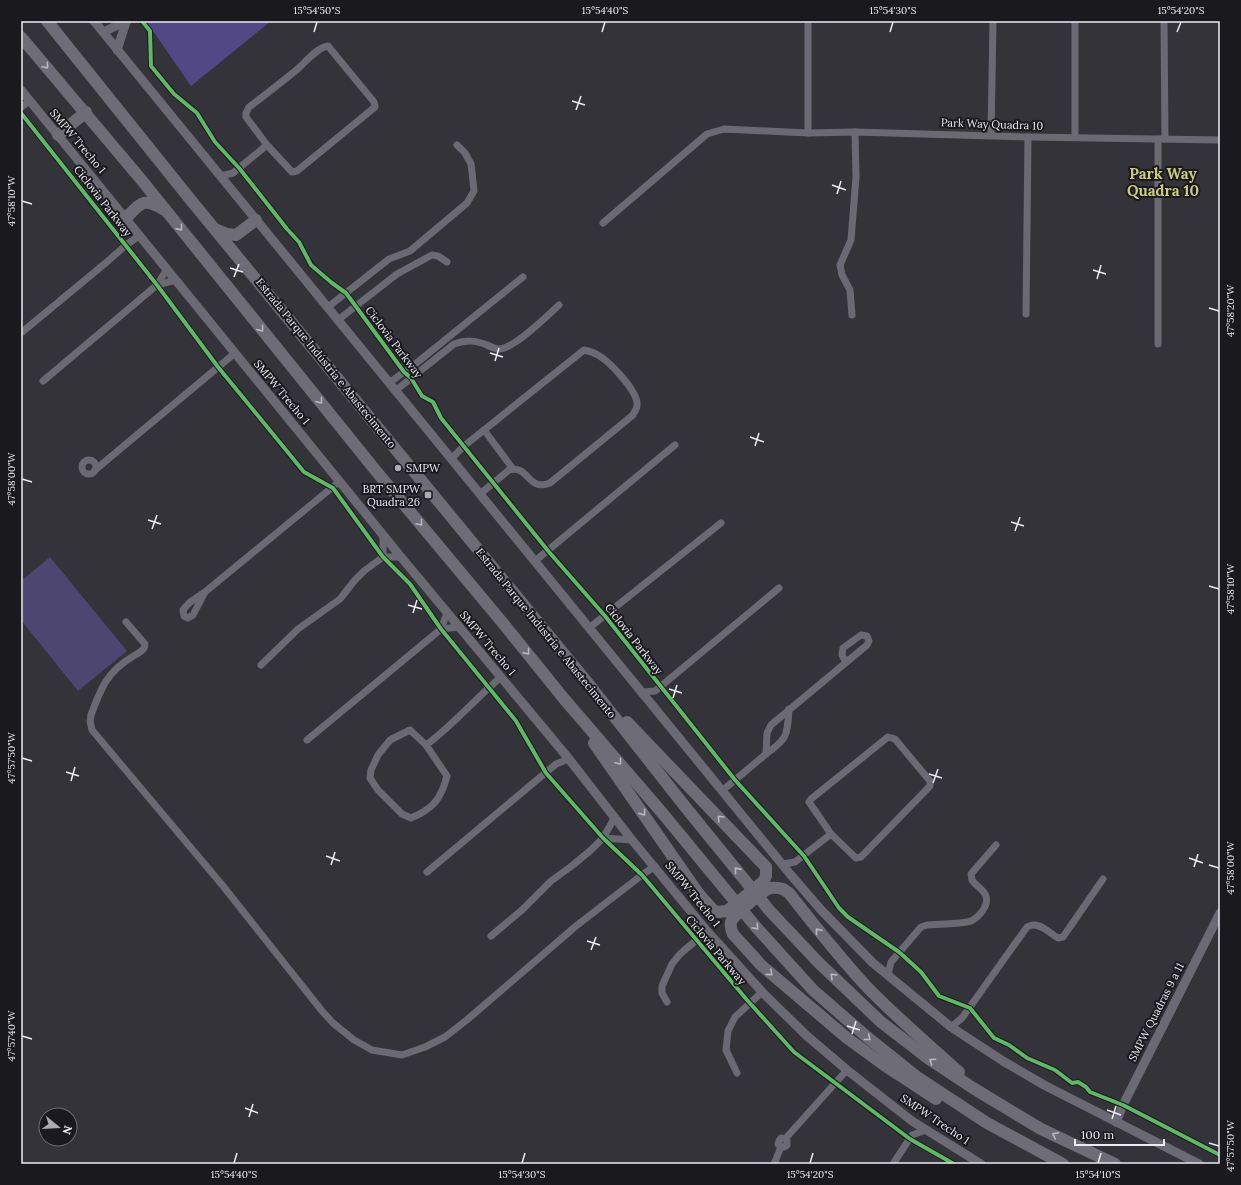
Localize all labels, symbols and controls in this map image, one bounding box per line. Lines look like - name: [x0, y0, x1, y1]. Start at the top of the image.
- text: 15°54'50"S: [294, 4, 341, 17]
- text: 15°54'40"S: [582, 4, 628, 17]
- text: 15°54'30"S: [870, 4, 917, 17]
- text: 15°54'20"S: [1158, 4, 1205, 17]
- one-way arrow: [42, 62, 49, 69]
- street label: SMPW Trecho 1: [47, 106, 109, 176]
- street label: Park Way Quadra 10: [941, 115, 1043, 133]
- street label: Ciclovia Parkway: [71, 163, 135, 239]
- district label: Park Way Quadra 10: [1127, 164, 1199, 200]
- text: 47°58'10"W: [5, 175, 18, 226]
- one-way arrow: [175, 224, 182, 231]
- street label: Estrada Parque Indústria e Abastecimento: [253, 275, 399, 451]
- text: 47°58'20"W: [1224, 284, 1237, 337]
- street label: Ciclovia Parkway: [362, 303, 426, 381]
- one-way arrow: [257, 325, 264, 332]
- street label: SMPW Trecho 1: [251, 357, 313, 427]
- one-way arrow: [315, 396, 322, 404]
- text: 47°58'00"W: [5, 451, 18, 506]
- place label: SMPW: [406, 461, 441, 475]
- marker: SMPW: [393, 463, 403, 473]
- place label: BRT SMPW Quadra 26: [362, 482, 421, 509]
- marker: BRT SMPW Quadra 26: [423, 490, 433, 500]
- one-way arrow: [415, 519, 422, 526]
- street label: Estrada Parque Indústria e Abastecimento: [473, 545, 619, 721]
- text: 47°58'10"W: [1224, 563, 1237, 614]
- street label: Ciclovia Parkway: [602, 601, 666, 677]
- street label: SMPW Trecho 1: [457, 608, 519, 678]
- one-way arrow: [522, 648, 529, 655]
- text: 47°57'50"W: [5, 731, 18, 784]
- one-way arrow: [615, 758, 622, 765]
- one-way arrow: [638, 809, 645, 816]
- one-way arrow: [717, 815, 725, 823]
- text: 47°58'00"W: [1224, 840, 1237, 895]
- street label: SMPW Trecho 1: [662, 858, 724, 930]
- one-way arrow: [734, 867, 741, 874]
- street label: Ciclovia Parkway: [683, 912, 749, 988]
- one-way arrow: [751, 922, 759, 930]
- one-way arrow: [816, 928, 823, 935]
- street label: SMPW Quadras 9 a 11: [1125, 960, 1187, 1064]
- one-way arrow: [765, 968, 772, 975]
- one-way arrow: [830, 973, 838, 981]
- text: 47°57'40"W: [5, 1010, 18, 1061]
- one-way arrow: [864, 1033, 871, 1040]
- one-way arrow: [929, 1059, 936, 1066]
- street label: SMPW Trecho 1: [898, 1091, 972, 1147]
- north arrow: [38, 1107, 78, 1147]
- text: 47°57'50"W: [1224, 1119, 1237, 1172]
- scale bar: [1075, 1121, 1164, 1147]
- text: N: [59, 1124, 75, 1137]
- text: 100 m: [1081, 1127, 1114, 1142]
- one-way arrow: [1051, 1132, 1059, 1140]
- text: 15°54'40"S: [211, 1168, 257, 1181]
- text: 15°54'30"S: [499, 1168, 546, 1181]
- text: 15°54'20"S: [787, 1168, 834, 1181]
- text: 15°54'10"S: [1076, 1168, 1121, 1181]

